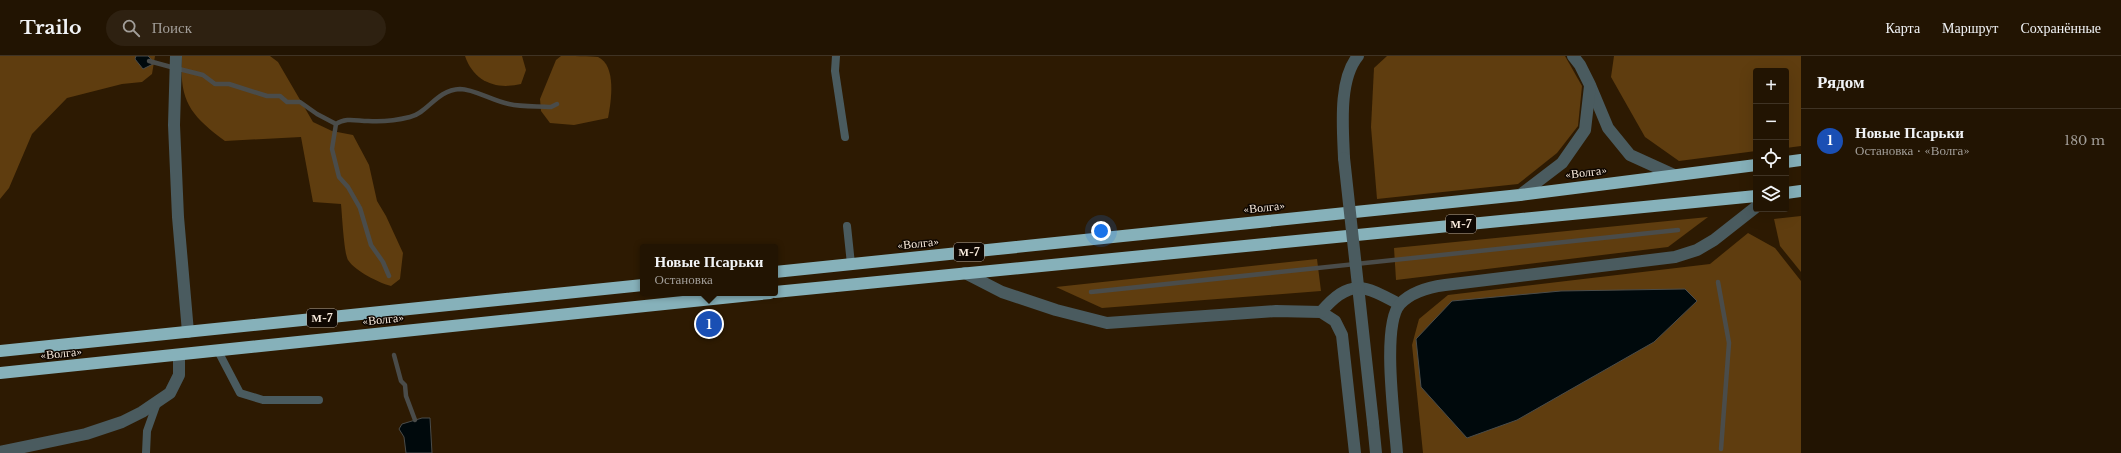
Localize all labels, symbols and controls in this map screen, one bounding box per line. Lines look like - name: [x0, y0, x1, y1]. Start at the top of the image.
- search box: [106, 10, 386, 46]
- text: Trailo: [20, 16, 82, 39]
- icon: search: [120, 17, 142, 39]
- text: Поиск: [152, 18, 192, 37]
- text: Карта: [1885, 19, 1920, 37]
- text: Маршрут: [1942, 19, 1998, 37]
- text: Сохранённые: [2020, 19, 2101, 37]
- map controls: [1753, 68, 1789, 212]
- button: +: [1753, 68, 1789, 104]
- text: Рядом: [1817, 72, 1865, 93]
- button: −: [1753, 104, 1789, 140]
- text: Новые Псарьки: [1855, 123, 1964, 142]
- text: 1: [1827, 132, 1833, 149]
- text: 180 m: [2064, 132, 2105, 149]
- button: locate: [1753, 140, 1789, 176]
- text: Остановка · «Волга»: [1855, 142, 1970, 159]
- street label: «Волга»: [1564, 162, 1608, 182]
- button: layers: [1753, 176, 1789, 212]
- street label: «Волга»: [1242, 197, 1286, 217]
- road number: М-7: [1446, 215, 1476, 233]
- your location: [1091, 221, 1111, 241]
- street label: «Волга»: [896, 233, 940, 253]
- road number: М-7: [954, 243, 984, 261]
- popup: [640, 244, 778, 296]
- text: Новые Псарьки: [655, 252, 763, 271]
- text: Остановка: [655, 271, 713, 288]
- road number: М-7: [307, 309, 337, 327]
- street label: «Волга»: [361, 309, 405, 329]
- pin: 1: [696, 309, 722, 339]
- street label: «Волга»: [39, 343, 83, 363]

